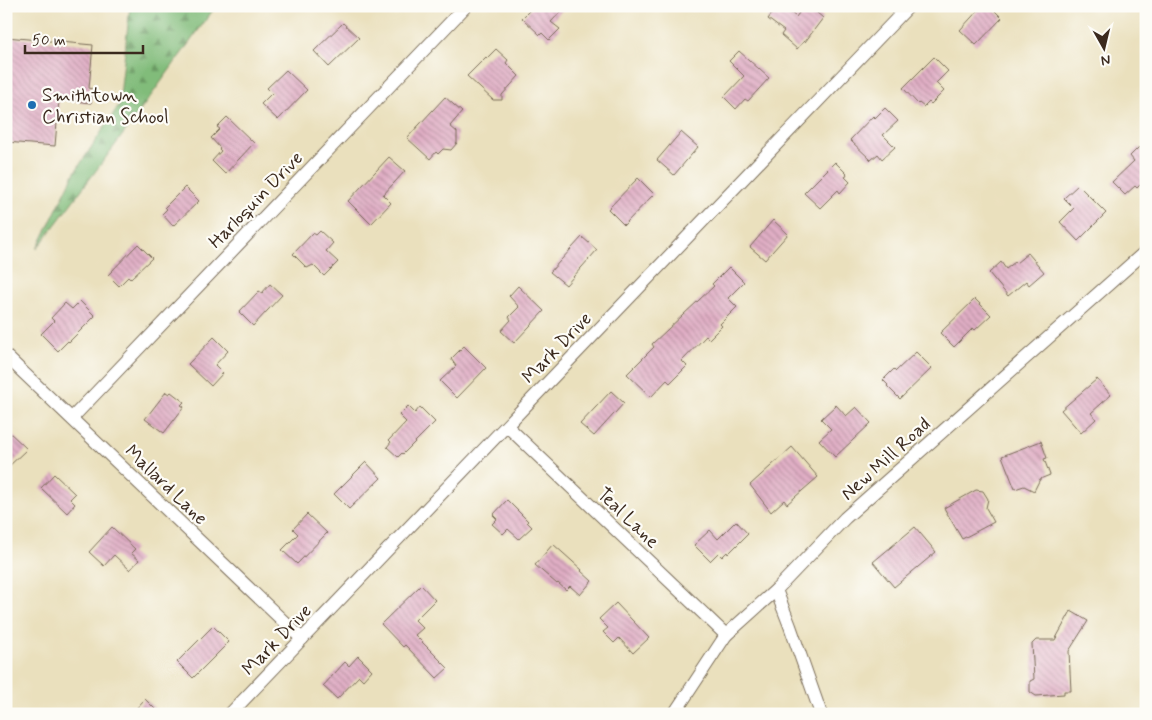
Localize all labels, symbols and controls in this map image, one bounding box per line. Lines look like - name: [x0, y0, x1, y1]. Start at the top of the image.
- scale bar: [25, 22, 142, 54]
- north arrow: [1080, 22, 1130, 72]
- text: 50 m: [32, 31, 66, 51]
- text: N: [1100, 50, 1112, 69]
- place label: Smithtown Christian School: [42, 83, 169, 130]
- marker: Smithtown Christian School: [26, 99, 38, 111]
- street label: Harloquin Drive: [203, 146, 309, 254]
- street label: Mark Drive: [517, 307, 598, 389]
- street label: New Mill Road: [836, 412, 936, 506]
- street label: Mallard Lane: [119, 439, 213, 531]
- street label: Teal Lane: [591, 482, 665, 554]
- street label: Mark Drive: [237, 599, 318, 681]

